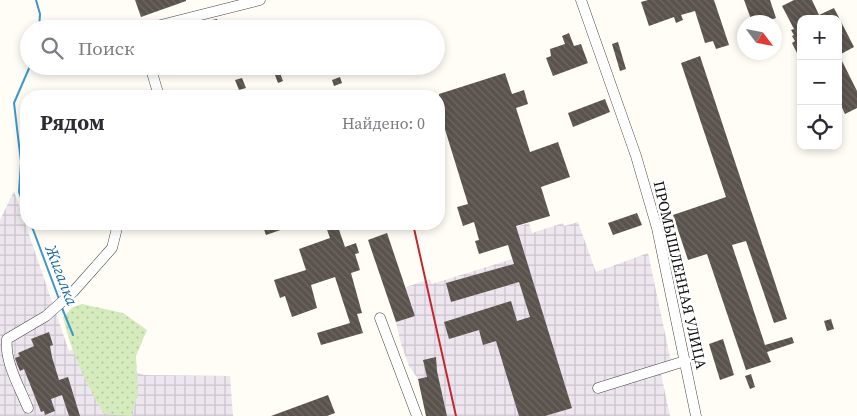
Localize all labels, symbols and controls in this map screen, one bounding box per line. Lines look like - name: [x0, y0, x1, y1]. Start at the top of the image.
- north arrow: [737, 15, 782, 60]
- map controls: [797, 15, 842, 150]
- button: +: [797, 15, 842, 60]
- search box: [20, 20, 445, 75]
- icon: search: [38, 34, 66, 62]
- text: Поиск: [78, 35, 135, 61]
- button: −: [797, 60, 842, 105]
- button: locate: [797, 105, 842, 150]
- text: Рядом: [40, 108, 105, 137]
- text: Найдено: 0: [342, 112, 425, 134]
- street label: ПРОМЫШЛЕННАЯ УЛИЦА: [649, 179, 712, 371]
- water label: Жигалка: [40, 241, 84, 309]

